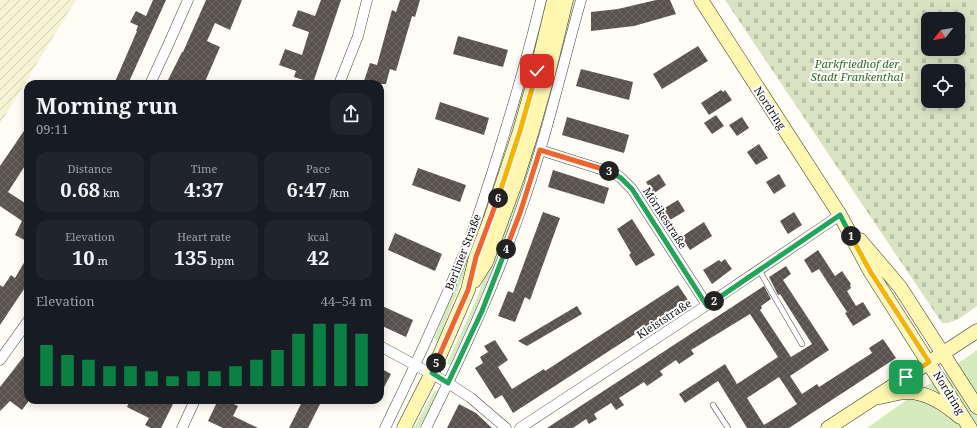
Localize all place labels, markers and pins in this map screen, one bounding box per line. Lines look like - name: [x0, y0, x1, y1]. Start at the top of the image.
- pin: [520, 54, 554, 88]
- pin: 3: [599, 161, 619, 181]
- pin: 6: [488, 188, 508, 208]
- pin: 1: [841, 226, 861, 246]
- pin: 4: [496, 239, 516, 259]
- pin: 2: [704, 291, 724, 311]
- pin: 5: [426, 353, 446, 373]
- pin: [889, 360, 923, 394]

